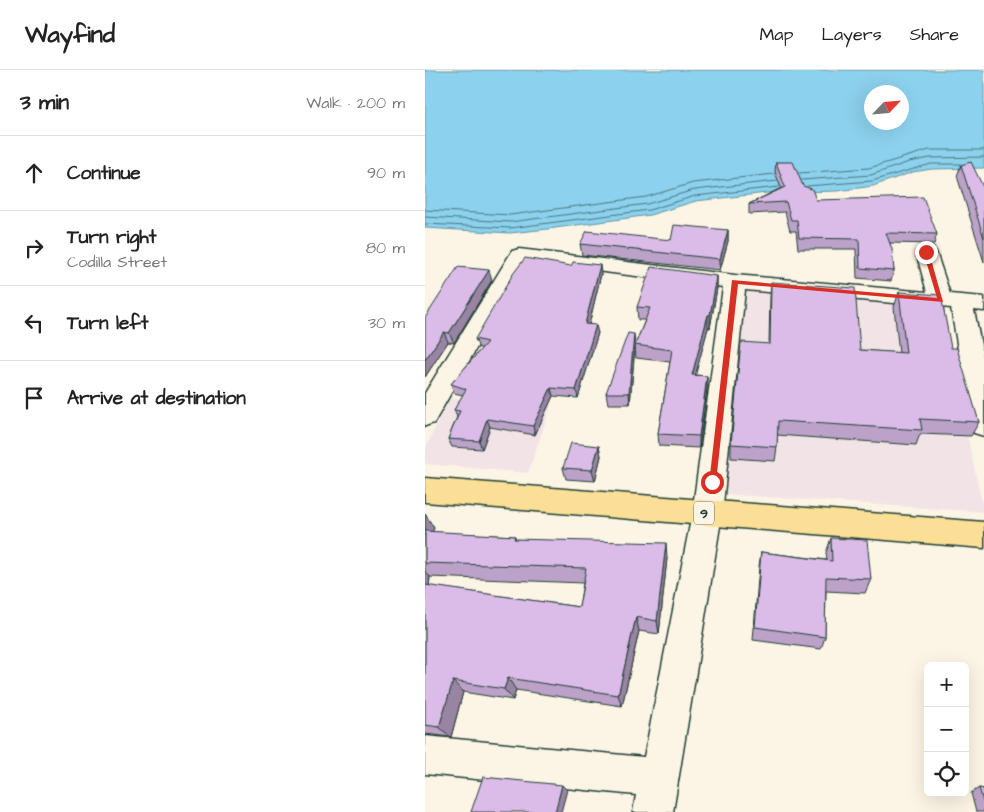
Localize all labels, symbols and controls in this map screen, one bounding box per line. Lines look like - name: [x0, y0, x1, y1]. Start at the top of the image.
- text: Wayfind: [25, 18, 115, 52]
- text: Map: [759, 22, 793, 47]
- text: Layers: [821, 22, 882, 47]
- text: Share: [910, 22, 959, 47]
- north arrow: [864, 85, 909, 130]
- text: 3 min: [20, 88, 69, 117]
- text: Walk · 200 m: [306, 92, 405, 114]
- icon: ahead: [20, 159, 48, 187]
- text: Continue: [67, 160, 141, 187]
- text: 90 m: [367, 162, 405, 184]
- text: Turn right: [67, 224, 156, 251]
- icon: right: [20, 234, 48, 262]
- text: 80 m: [366, 237, 405, 259]
- route end: [915, 241, 938, 264]
- text: Codilla Street: [67, 251, 167, 273]
- icon: left: [20, 309, 48, 337]
- text: Turn left: [67, 310, 148, 337]
- text: 30 m: [368, 312, 405, 334]
- icon: arrive: [20, 384, 48, 412]
- text: Arrive at destination: [67, 385, 246, 412]
- route start: [701, 471, 724, 494]
- road number: 9: [694, 502, 714, 524]
- map controls: [924, 662, 969, 797]
- button: +: [924, 662, 969, 707]
- button: −: [924, 707, 969, 752]
- button: locate: [924, 752, 969, 797]

